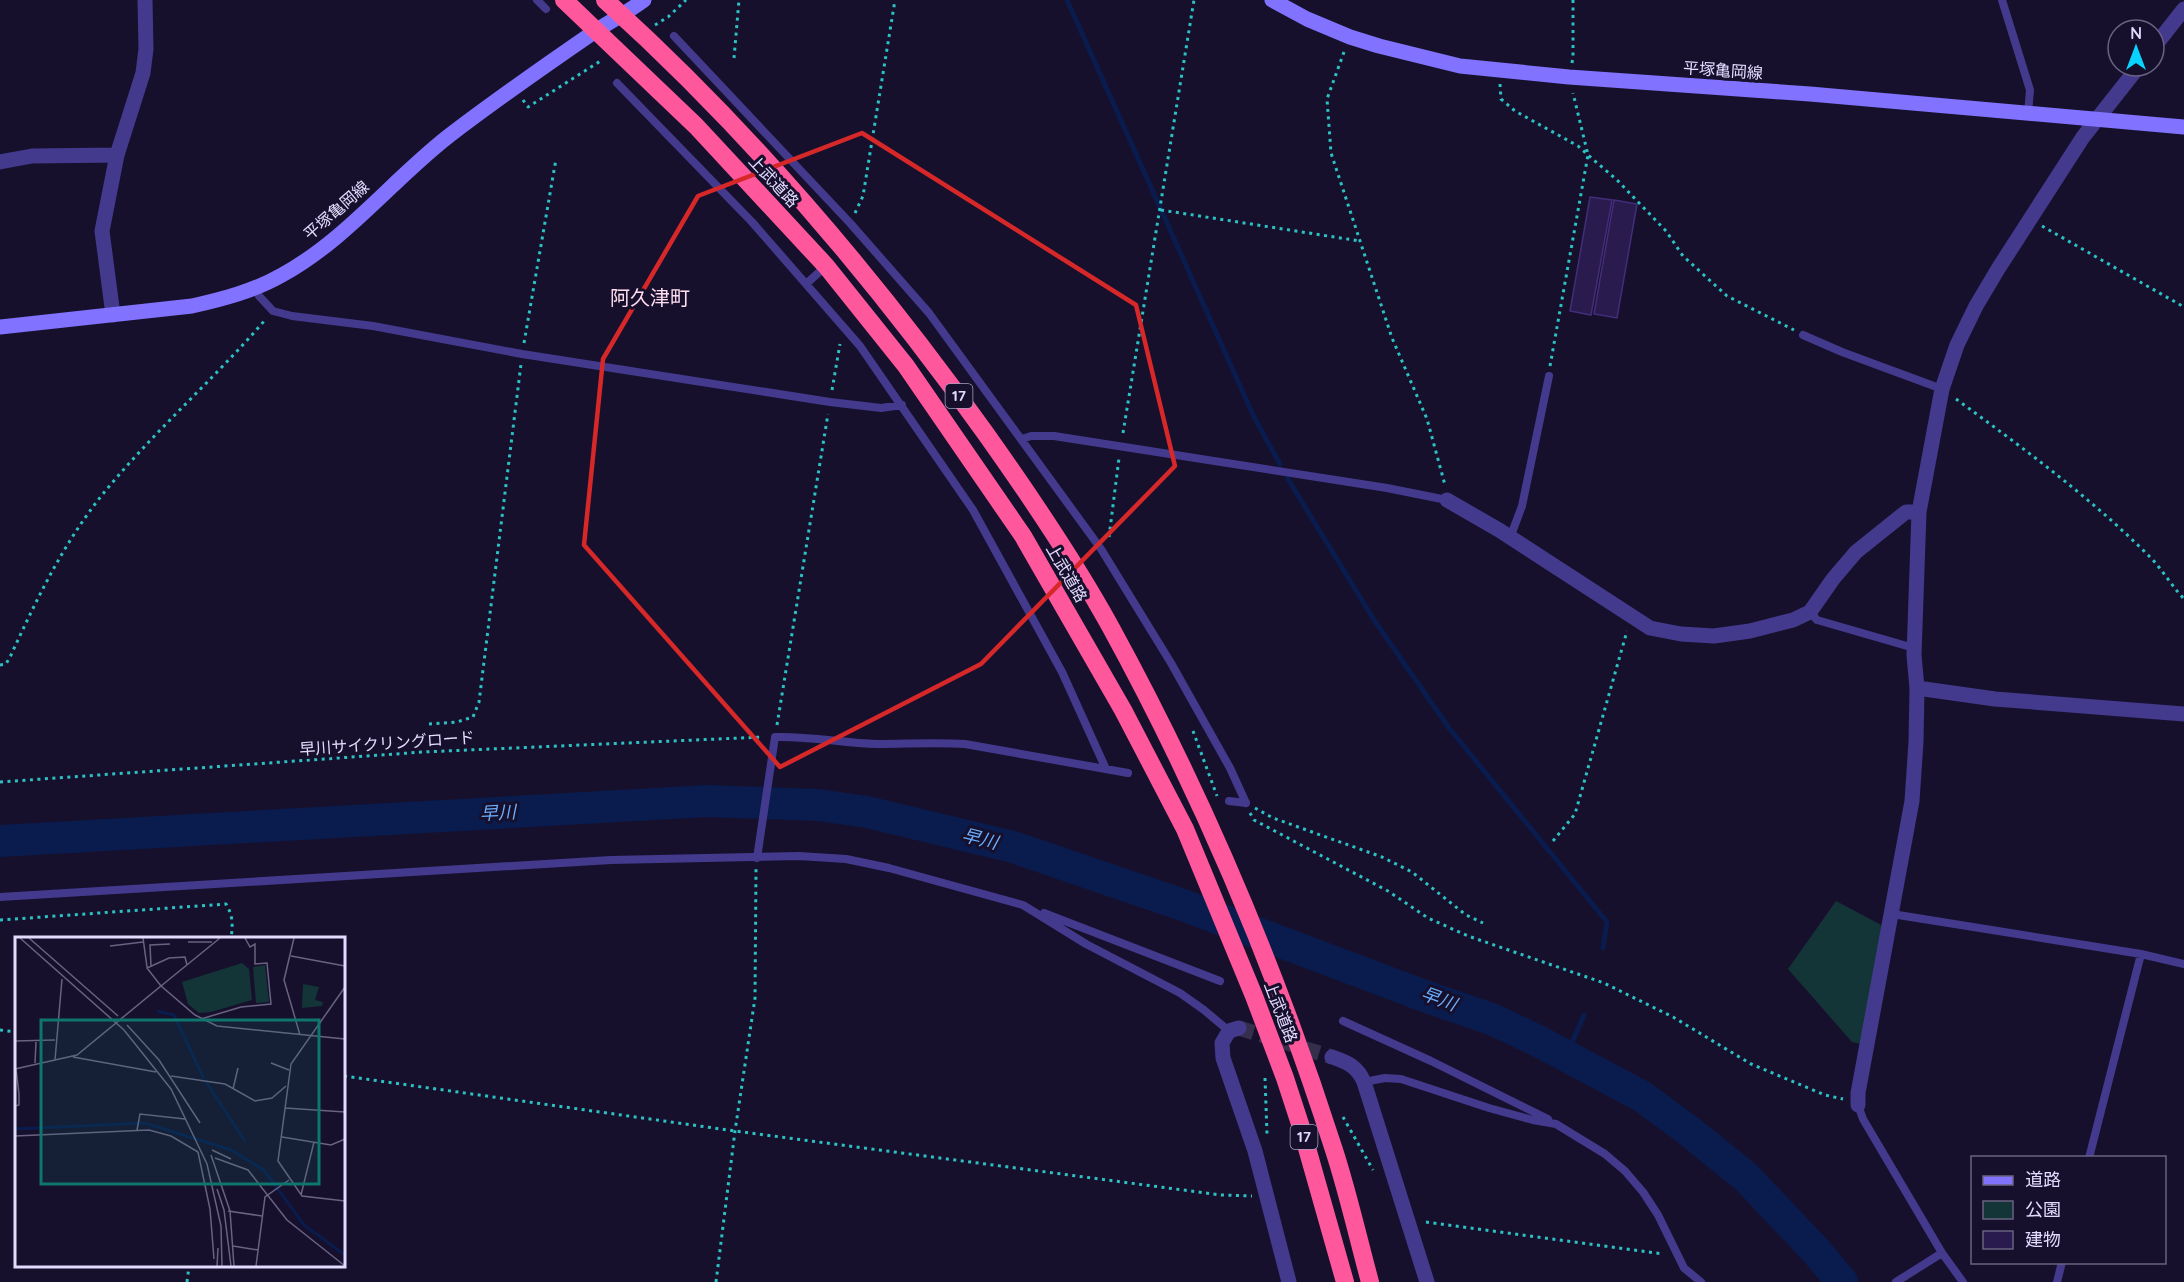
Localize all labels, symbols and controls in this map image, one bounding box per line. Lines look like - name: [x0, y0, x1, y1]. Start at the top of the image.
- north arrow: [2106, 18, 2166, 78]
- text: N: [2130, 23, 2142, 43]
- street label: 平塚亀岡線: [1682, 57, 1764, 83]
- street label: 上武道路: [745, 151, 803, 211]
- street label: 平塚亀岡線: [299, 176, 373, 244]
- district label: 阿久津町: [610, 285, 690, 310]
- road number: 17: [946, 384, 972, 408]
- street label: 上武道路: [1042, 540, 1092, 606]
- street label: 早川サイクリングロード: [299, 727, 475, 759]
- water label: 早川: [479, 800, 519, 825]
- water label: 早川: [960, 823, 1002, 855]
- inset map: [15, 937, 345, 1267]
- street label: 上武道路: [1260, 979, 1302, 1045]
- water label: 早川: [1418, 982, 1462, 1016]
- road number: 17: [1290, 1125, 1318, 1149]
- legend: [1971, 1156, 2166, 1264]
- text: 道路: [2025, 1168, 2061, 1191]
- text: 公園: [2025, 1198, 2061, 1221]
- text: 建物: [2025, 1228, 2061, 1251]

